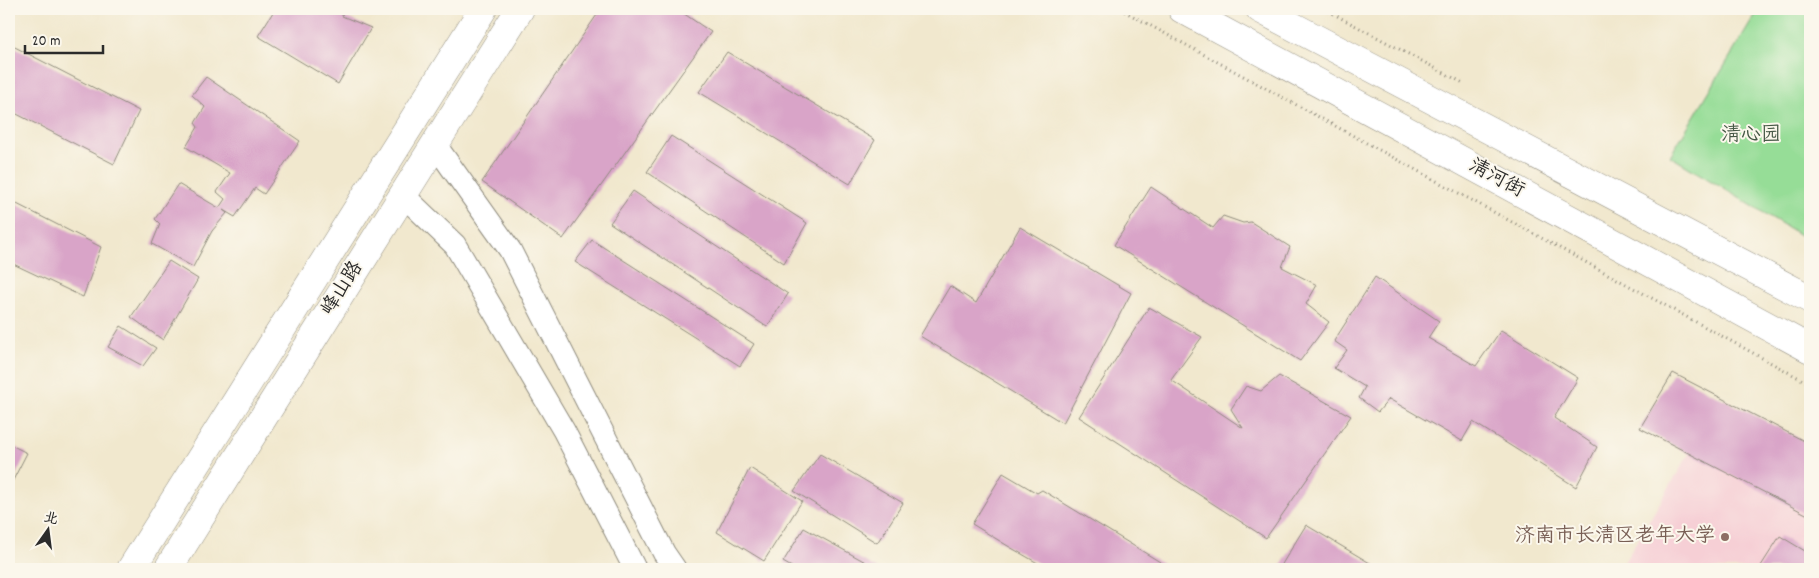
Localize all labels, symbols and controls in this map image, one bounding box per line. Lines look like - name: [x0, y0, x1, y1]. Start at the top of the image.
- scale bar: [25, 22, 102, 54]
- text: 20 m: [32, 31, 60, 53]
- park label: 清心园: [1721, 122, 1781, 150]
- street label: 清河街: [1463, 153, 1529, 205]
- street label: 峰山路: [315, 255, 371, 322]
- north arrow: [22, 506, 72, 556]
- text: 北: [41, 508, 60, 531]
- place label: 济南市长清区老年大学: [1515, 523, 1715, 551]
- marker: 济南市长清区老年大学: [1719, 531, 1731, 543]

